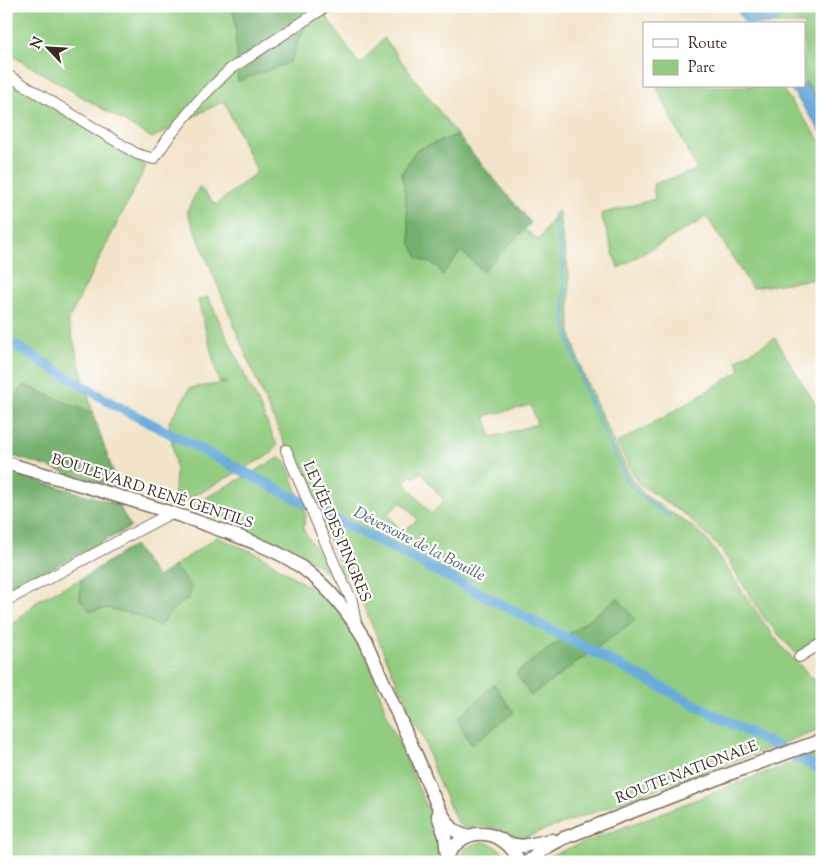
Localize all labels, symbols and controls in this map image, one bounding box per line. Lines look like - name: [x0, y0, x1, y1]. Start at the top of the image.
- north arrow: [22, 22, 72, 72]
- legend: [643, 22, 806, 88]
- text: N: [27, 34, 49, 53]
- text: Route: [688, 34, 727, 55]
- text: Parc: [688, 58, 716, 79]
- street label: BOULEVARD RENÉ GENTILS: [48, 448, 256, 535]
- street label: LEVÉE DES PINGRES: [297, 458, 376, 606]
- water label: Déversoire de la Bouille: [349, 502, 489, 588]
- street label: ROUTE NATIONALE: [613, 736, 761, 810]

